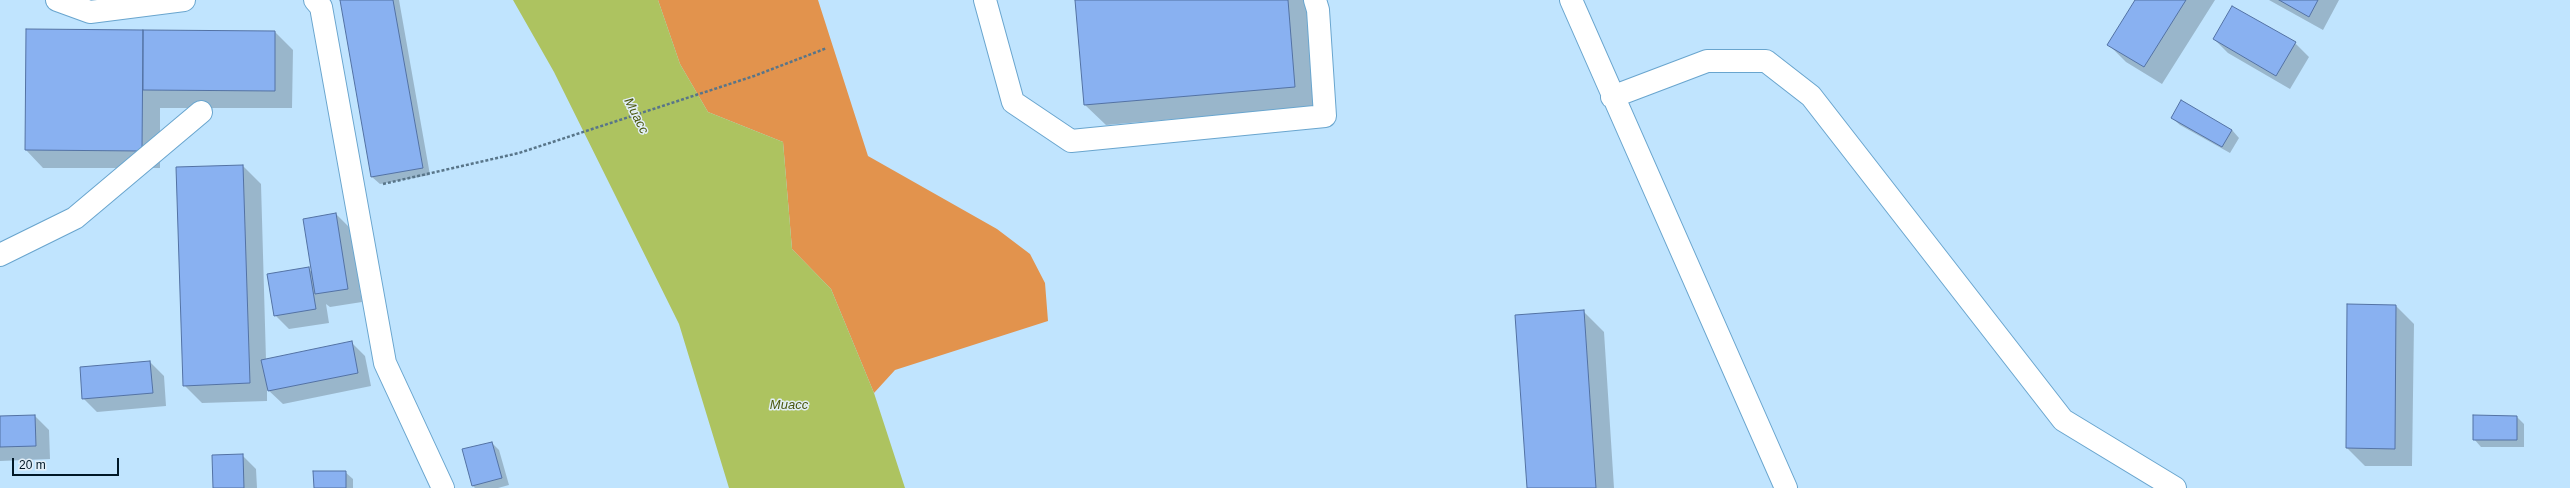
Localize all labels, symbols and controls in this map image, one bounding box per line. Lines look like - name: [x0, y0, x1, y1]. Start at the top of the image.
- water label: Миасс: [620, 95, 652, 137]
- water label: Миасс: [770, 397, 808, 413]
- scale bar: [14, 450, 121, 476]
- text: 20 m: [19, 458, 46, 472]

